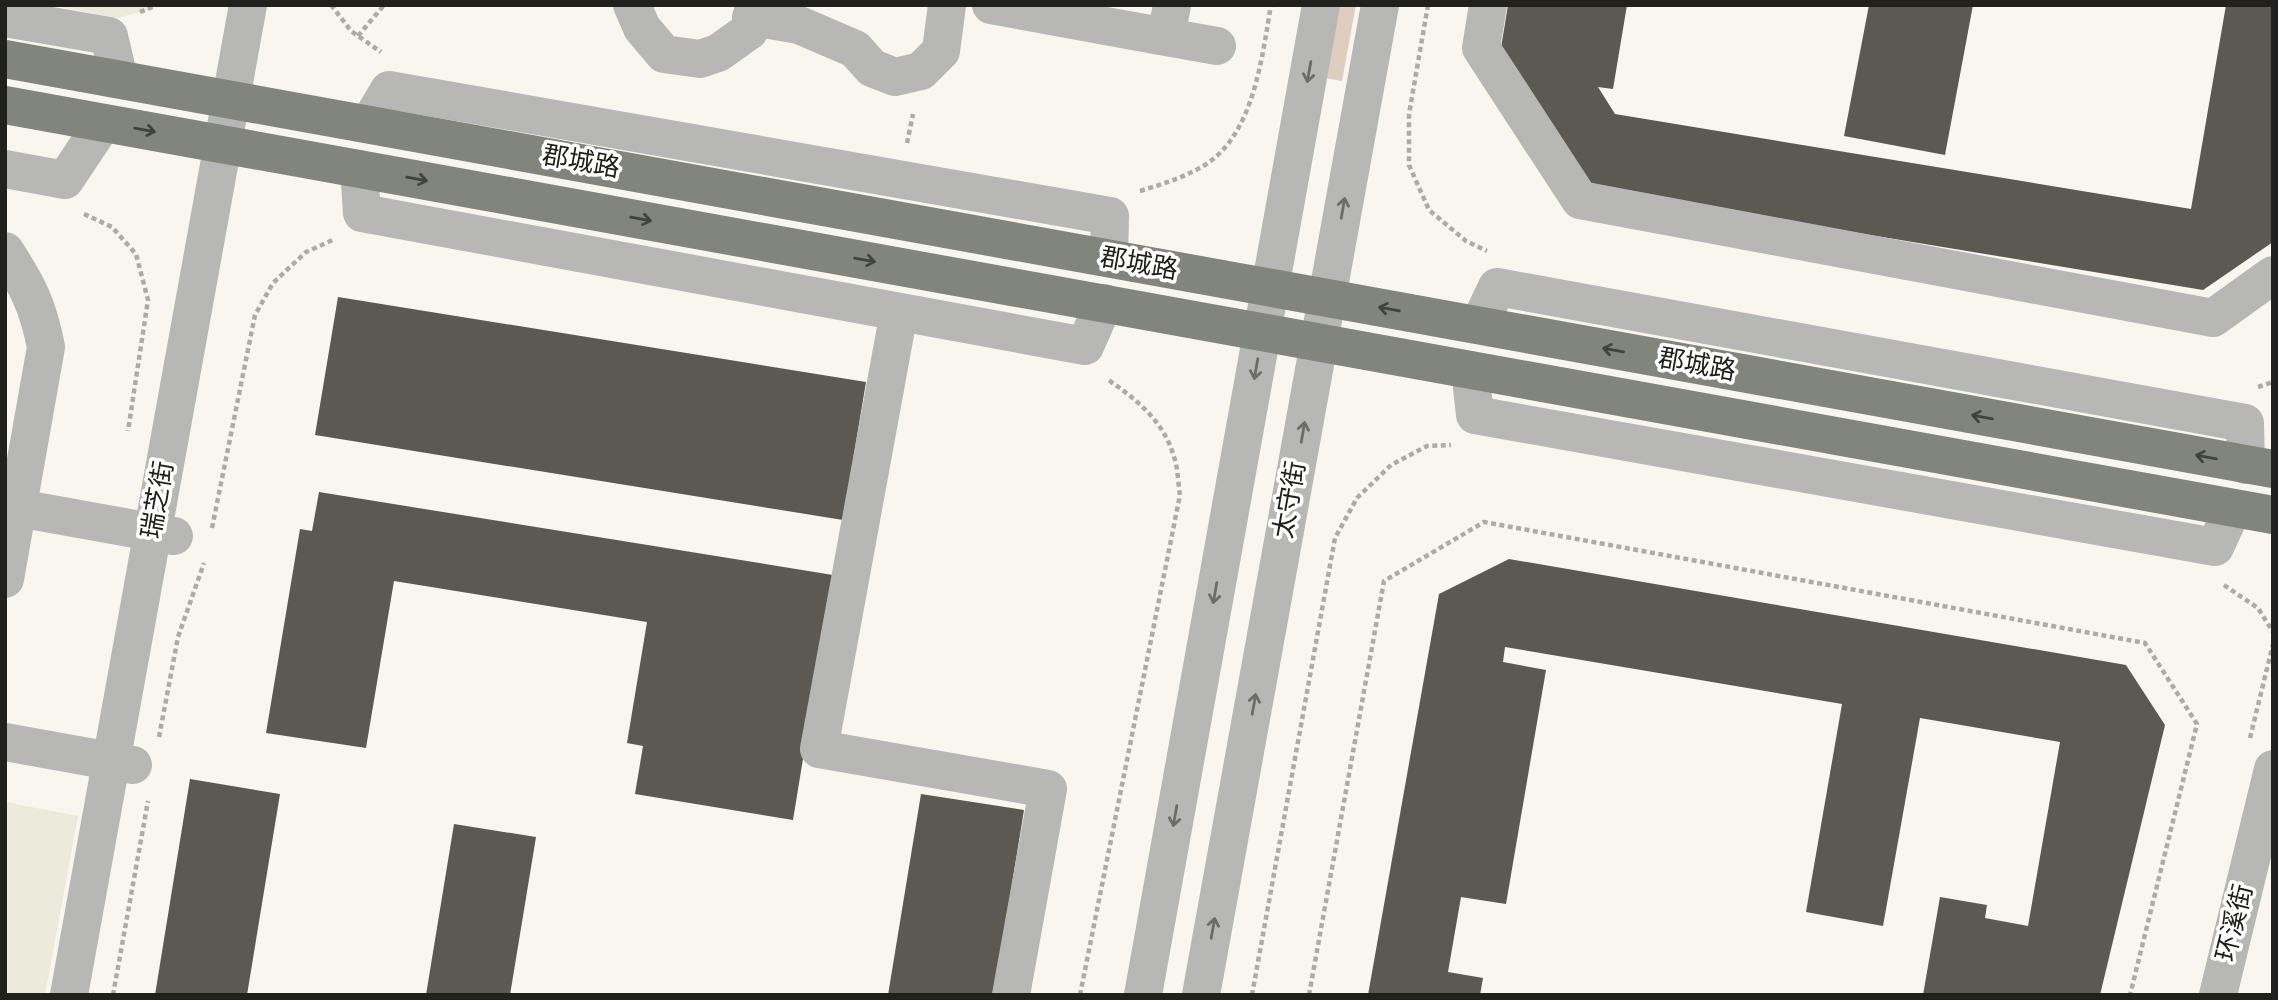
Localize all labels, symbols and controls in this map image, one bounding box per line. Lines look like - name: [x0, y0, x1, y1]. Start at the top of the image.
- one-way arrow: [1302, 60, 1315, 83]
- one-way arrow: [133, 124, 156, 137]
- street label: 郡城路: [539, 136, 623, 188]
- one-way arrow: [405, 173, 428, 186]
- one-way arrow: [1337, 197, 1351, 220]
- one-way arrow: [629, 213, 652, 226]
- street label: 郡城路: [1097, 238, 1181, 290]
- one-way arrow: [853, 254, 876, 267]
- one-way arrow: [1379, 302, 1401, 315]
- street label: 郡城路: [1655, 339, 1739, 391]
- one-way arrow: [1602, 343, 1625, 356]
- one-way arrow: [1248, 357, 1262, 380]
- one-way arrow: [1971, 410, 1994, 423]
- one-way arrow: [1297, 421, 1310, 444]
- one-way arrow: [2195, 450, 2218, 464]
- street label: 瑞芝街: [132, 458, 184, 542]
- street label: 太守街: [1264, 458, 1316, 542]
- one-way arrow: [1208, 581, 1221, 603]
- one-way arrow: [1247, 693, 1261, 716]
- one-way arrow: [1168, 804, 1181, 827]
- street label: 环溪街: [2206, 880, 2264, 966]
- one-way arrow: [1207, 917, 1220, 940]

